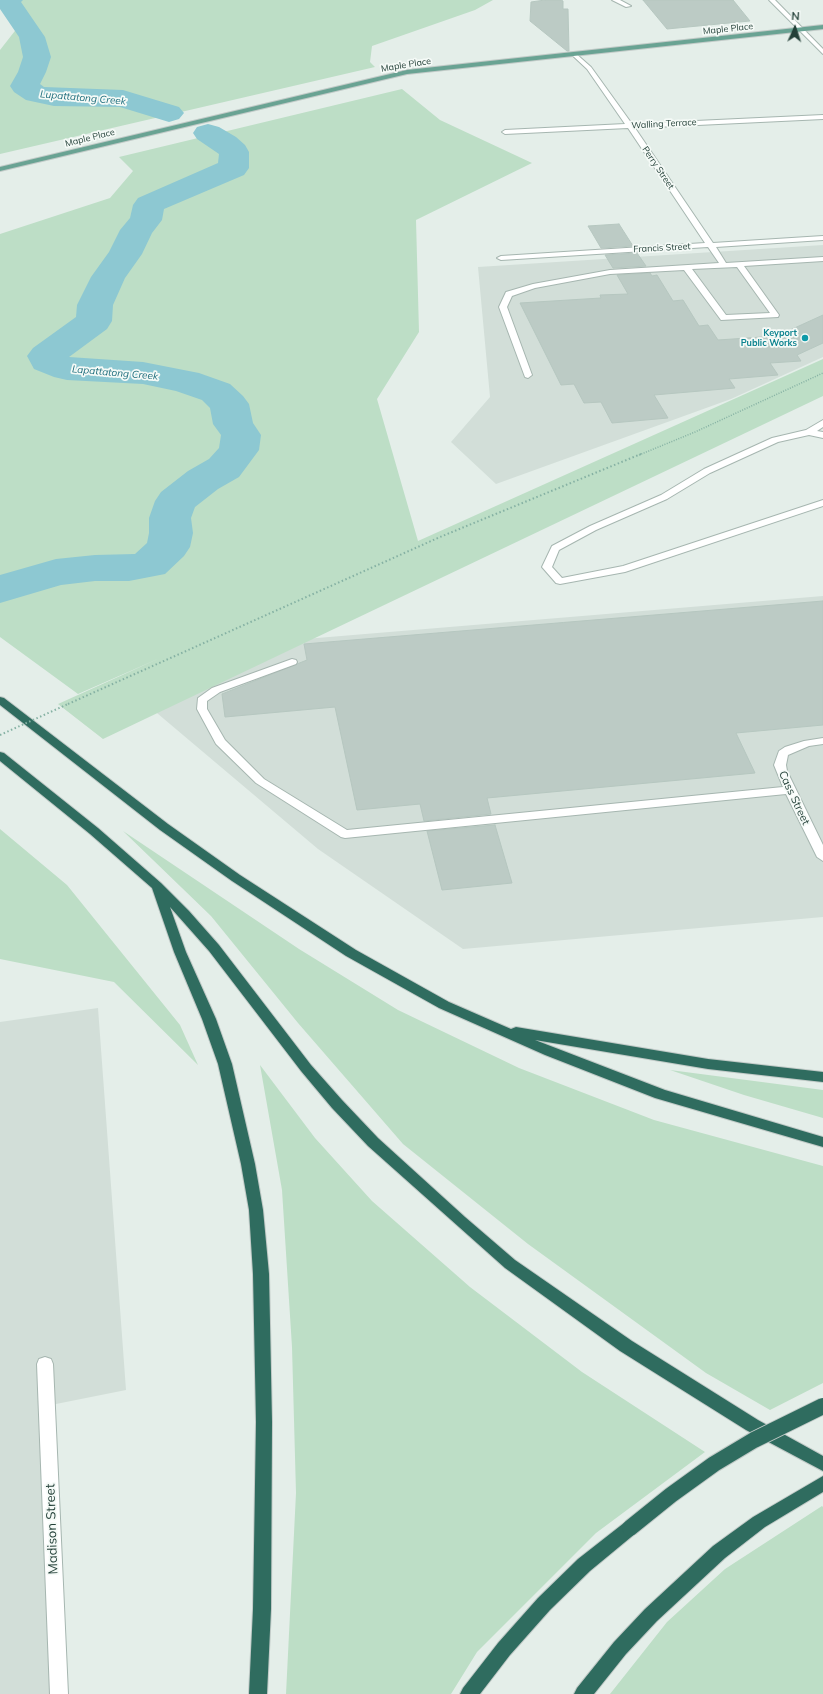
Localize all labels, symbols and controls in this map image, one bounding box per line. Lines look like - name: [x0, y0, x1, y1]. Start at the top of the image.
- north arrow: [775, 8, 815, 48]
- text: N: [791, 9, 800, 23]
- street label: Maple Place: [702, 21, 754, 37]
- street label: Maple Place: [380, 56, 432, 74]
- water label: Lupattatong Creek: [40, 88, 126, 108]
- street label: Walling Terrace: [631, 117, 697, 131]
- street label: Maple Place: [64, 127, 116, 149]
- street label: Perry Street: [640, 145, 676, 191]
- street label: Francis Street: [633, 241, 691, 255]
- place label: Keyport Public Works: [741, 328, 797, 349]
- marker: Keyport Public Works: [800, 333, 810, 343]
- water label: Lapattatong Creek: [71, 363, 159, 383]
- street label: Cass Street: [776, 769, 812, 827]
- street label: Madison Street: [43, 1483, 61, 1575]

